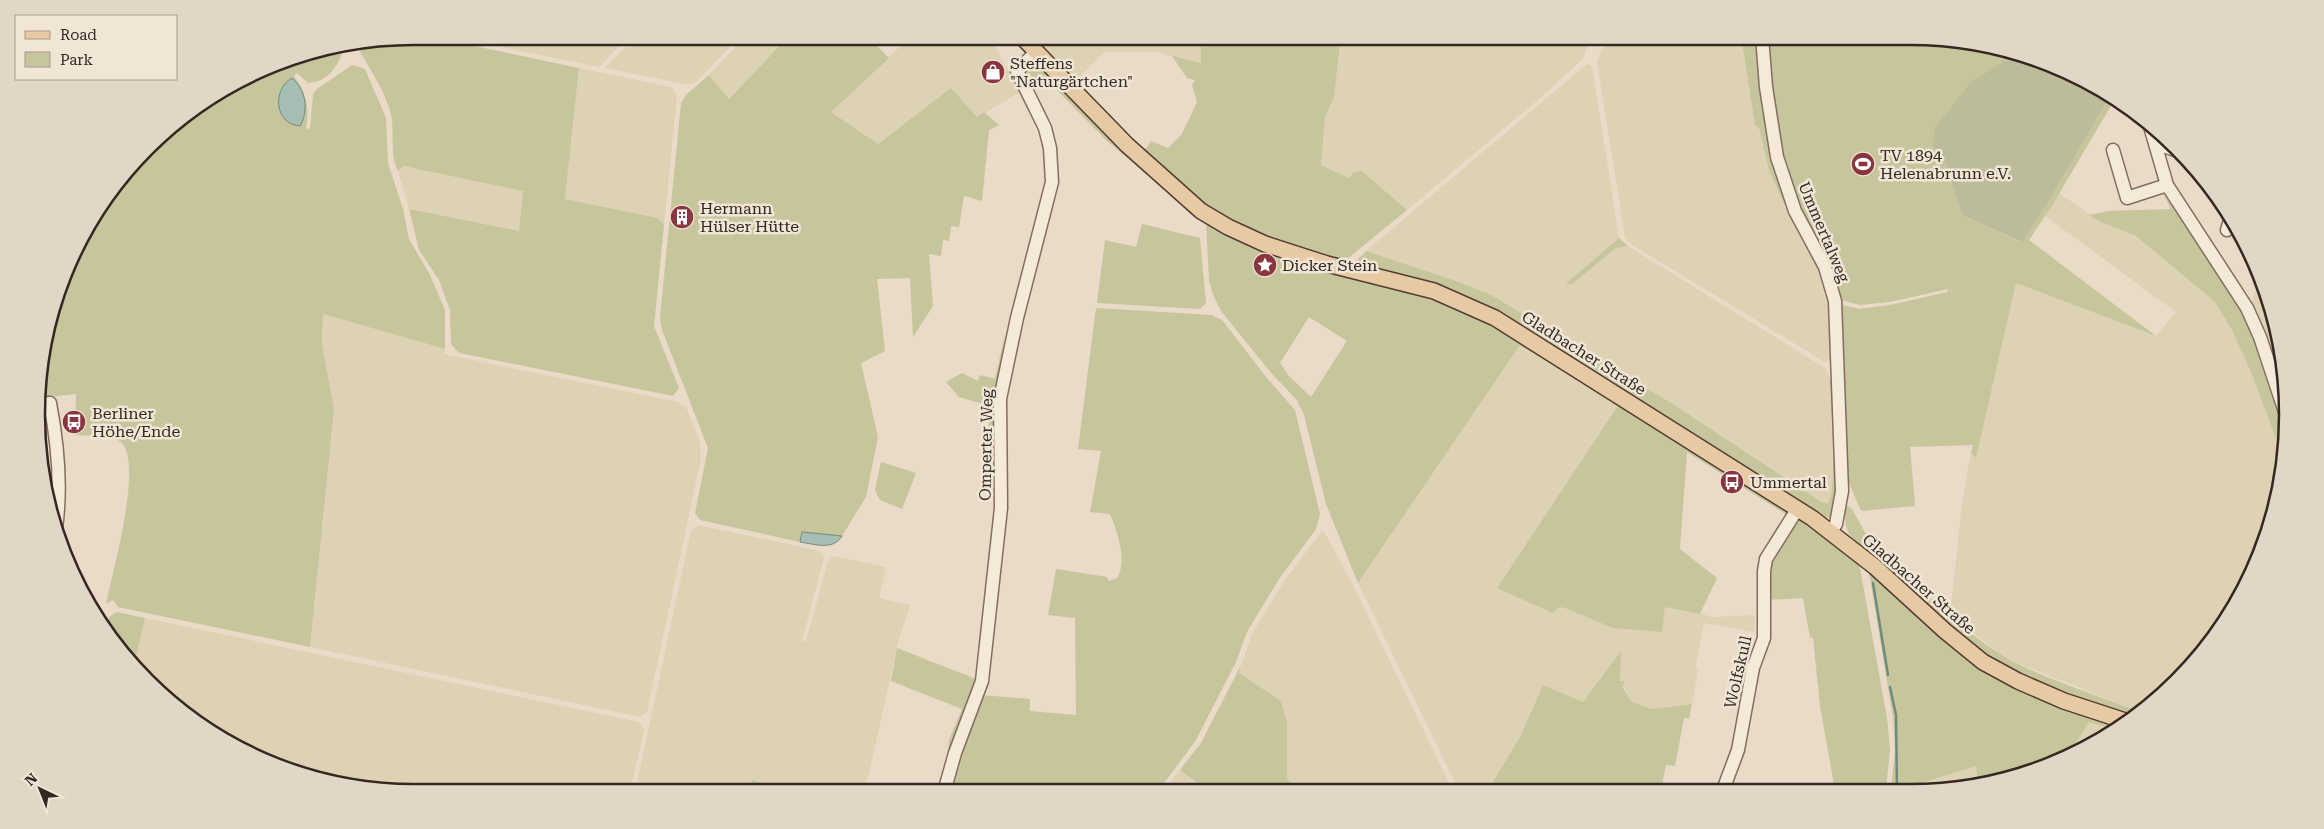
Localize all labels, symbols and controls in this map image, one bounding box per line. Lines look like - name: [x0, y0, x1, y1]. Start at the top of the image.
- legend: [15, 15, 178, 80]
- text: Road: [60, 26, 97, 44]
- text: Park: [60, 51, 94, 69]
- place label: Steffens "Naturgärtchen": [1010, 54, 1133, 91]
- shop icon: Steffens "Naturgärtchen": [980, 59, 1006, 85]
- place label: TV 1894 Helenabrunn e.V.: [1880, 146, 2011, 183]
- sports icon: TV 1894 Helenabrunn e.V.: [1850, 151, 1876, 177]
- street label: Ummertalweg: [1794, 179, 1854, 286]
- place label: Hermann Hülser Hütte: [700, 199, 799, 236]
- building icon: Hermann Hülser Hütte: [669, 204, 695, 230]
- place icon: Dicker Stein: [1252, 252, 1278, 278]
- place label: Dicker Stein: [1282, 256, 1377, 275]
- street label: Gladbacher Straße: [1518, 307, 1650, 399]
- street label: Omperter Weg: [976, 388, 996, 501]
- place label: Berliner Höhe/Ende: [92, 404, 181, 441]
- bus stop icon: Berliner Höhe/Ende: [61, 409, 87, 435]
- bus stop icon: Ummertal: [1719, 469, 1745, 495]
- place label: Ummertal: [1750, 473, 1827, 492]
- street label: Gladbacher Straße: [1859, 530, 1979, 638]
- street label: Wolfskull: [1720, 634, 1756, 710]
- north arrow: [15, 764, 65, 814]
- text: N: [22, 770, 41, 789]

